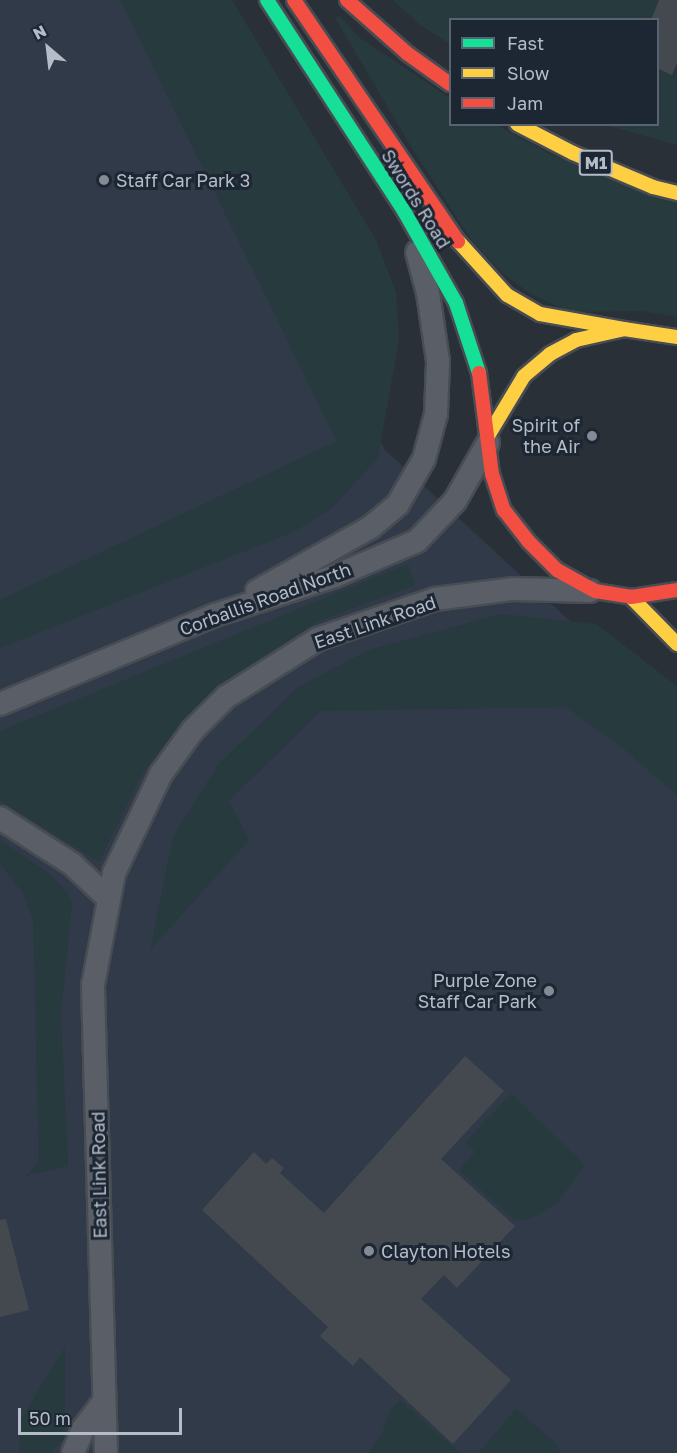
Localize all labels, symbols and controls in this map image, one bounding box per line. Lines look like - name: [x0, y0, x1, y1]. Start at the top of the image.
- north arrow: [18, 18, 78, 78]
- legend: [449, 18, 659, 126]
- text: N: [29, 20, 50, 44]
- text: Fast: [507, 32, 544, 54]
- text: Slow: [507, 62, 549, 84]
- text: Jam: [507, 92, 543, 114]
- street label: Swords Road: [377, 146, 455, 252]
- road number: M1: [578, 150, 614, 176]
- place label: Staff Car Park 3: [116, 169, 250, 191]
- marker: Staff Car Park 3: [97, 173, 111, 187]
- place label: Spirit of the Air: [512, 415, 580, 458]
- marker: Spirit of the Air: [585, 429, 599, 443]
- street label: Corballis Road North: [177, 558, 353, 640]
- street label: East Link Road: [311, 591, 439, 653]
- place label: Purple Zone Staff Car Park: [418, 970, 537, 1012]
- marker: Purple Zone Staff Car Park: [542, 984, 556, 998]
- street label: East Link Road: [87, 1111, 111, 1239]
- place label: Clayton Hotels: [381, 1240, 510, 1262]
- marker: Clayton Hotels: [362, 1244, 376, 1258]
- scale bar: [21, 1396, 184, 1434]
- text: 50 m: [29, 1407, 71, 1429]

